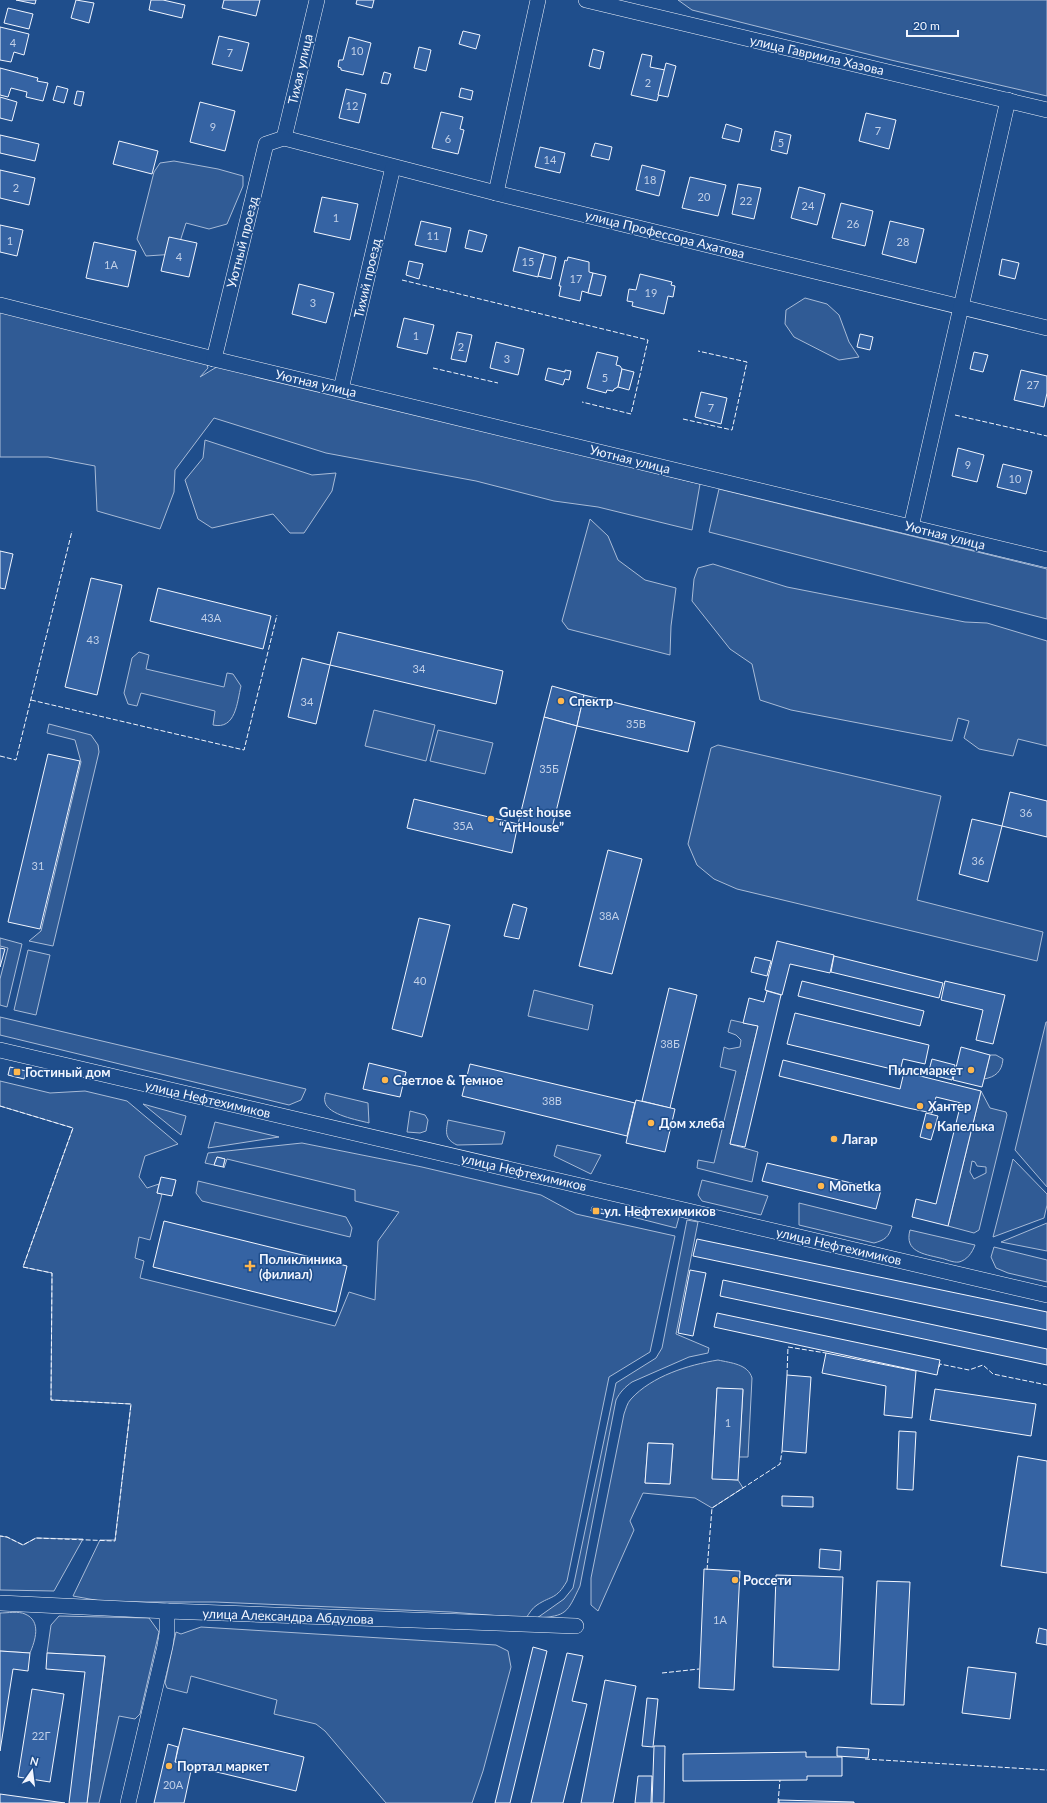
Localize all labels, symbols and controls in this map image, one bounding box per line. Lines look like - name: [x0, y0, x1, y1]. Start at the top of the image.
- scale bar: [907, 12, 958, 38]
- text: 20 m: [913, 18, 940, 33]
- street label: Тихая улица: [284, 32, 316, 106]
- street label: улица Гавриила Хазова: [748, 32, 886, 78]
- house number: 4: [10, 36, 17, 49]
- house number: 10: [351, 44, 364, 57]
- house number: 7: [227, 46, 233, 59]
- house number: 2: [645, 76, 651, 89]
- house number: 12: [346, 99, 358, 112]
- house number: 9: [210, 120, 216, 133]
- house number: 7: [875, 124, 881, 137]
- house number: 6: [445, 132, 451, 145]
- house number: 5: [778, 136, 784, 149]
- house number: 14: [544, 153, 557, 166]
- house number: 18: [644, 173, 656, 186]
- house number: 2: [13, 181, 19, 194]
- house number: 20: [698, 190, 711, 203]
- house number: 22: [740, 194, 752, 207]
- street label: Уютный проезд: [223, 195, 261, 289]
- house number: 24: [802, 199, 815, 212]
- street label: улица Профессора Ахатова: [584, 206, 746, 262]
- house number: 1: [333, 211, 339, 224]
- house number: 26: [847, 217, 859, 230]
- house number: 11: [427, 229, 439, 242]
- house number: 1: [7, 234, 13, 247]
- house number: 28: [897, 235, 909, 248]
- street label: Тихий проезд: [350, 237, 384, 319]
- house number: 4: [176, 250, 183, 263]
- house number: 15: [522, 255, 534, 268]
- house number: 1А: [104, 258, 118, 271]
- house number: 17: [570, 272, 582, 285]
- house number: 19: [645, 286, 657, 299]
- house number: 3: [310, 296, 316, 309]
- house number: 1: [413, 329, 419, 342]
- house number: 2: [458, 340, 464, 353]
- house number: 3: [504, 352, 510, 365]
- street label: Уютная улица: [274, 366, 358, 400]
- house number: 5: [602, 371, 608, 384]
- house number: 27: [1027, 378, 1039, 391]
- house number: 7: [708, 401, 714, 414]
- street label: Уютная улица: [588, 441, 672, 477]
- house number: 9: [965, 458, 971, 471]
- house number: 10: [1009, 472, 1022, 485]
- street label: Уютная улица: [903, 517, 987, 553]
- house number: 43А: [201, 611, 222, 624]
- house number: 43: [87, 633, 99, 646]
- house number: 34: [413, 662, 426, 675]
- place label: Спектр: [569, 693, 613, 709]
- house number: 34: [301, 695, 314, 708]
- marker: Спектр: [556, 696, 566, 706]
- house number: 35В: [626, 717, 646, 730]
- house number: 35Б: [539, 762, 559, 775]
- place label: Guest house “ArtHouse”: [499, 804, 571, 835]
- house number: 36: [1020, 806, 1032, 819]
- marker: Guest house “ArtHouse”: [486, 814, 496, 824]
- house number: 35А: [453, 819, 474, 832]
- house number: 36: [972, 854, 984, 867]
- house number: 31: [32, 859, 44, 872]
- house number: 38А: [599, 909, 620, 922]
- house number: 40: [414, 974, 427, 987]
- house number: 38Б: [660, 1037, 680, 1050]
- place label: Пилсмаркет: [888, 1062, 963, 1078]
- place label: Гостиный дом: [25, 1064, 111, 1080]
- marker: Пилсмаркет: [966, 1065, 976, 1075]
- marker: Гостиный дом: [12, 1067, 22, 1077]
- place label: Светлое & Темное: [393, 1072, 503, 1088]
- marker: Светлое & Темное: [380, 1075, 390, 1085]
- street label: улица Нефтехимиков: [144, 1077, 272, 1121]
- house number: 38В: [542, 1094, 562, 1107]
- place label: Хантер: [928, 1098, 971, 1114]
- marker: Хантер: [915, 1101, 925, 1111]
- place label: Дом хлеба: [659, 1115, 725, 1131]
- marker: Дом хлеба: [646, 1118, 656, 1128]
- place label: Капелька: [937, 1118, 995, 1134]
- marker: Капелька: [924, 1121, 934, 1131]
- place label: Лагар: [841, 1131, 878, 1147]
- marker: Лагар: [829, 1134, 839, 1144]
- street label: улица Нефтехимиков: [460, 1150, 588, 1194]
- place label: Monetka: [829, 1178, 881, 1194]
- marker: Monetka: [816, 1181, 826, 1191]
- place label: ул. Нефтехимиков: [604, 1203, 716, 1219]
- marker: ул. Нефтехимиков: [591, 1206, 601, 1216]
- street label: улица Нефтехимиков: [775, 1224, 903, 1268]
- place label: Поликлиника (филиал): [259, 1251, 342, 1282]
- marker: Поликлиника (филиал): [244, 1260, 256, 1272]
- house number: 1: [725, 1416, 731, 1429]
- place label: Россети: [743, 1572, 792, 1588]
- marker: Россети: [730, 1575, 740, 1585]
- street label: улица Александра Абдулова: [202, 1605, 374, 1627]
- house number: 1А: [713, 1613, 727, 1626]
- house number: 22Г: [32, 1729, 50, 1742]
- north arrow: [12, 1751, 52, 1791]
- text: N: [29, 1753, 40, 1768]
- place label: Портал маркет: [177, 1758, 269, 1774]
- marker: Портал маркет: [164, 1761, 174, 1771]
- house number: 20А: [163, 1778, 184, 1791]

